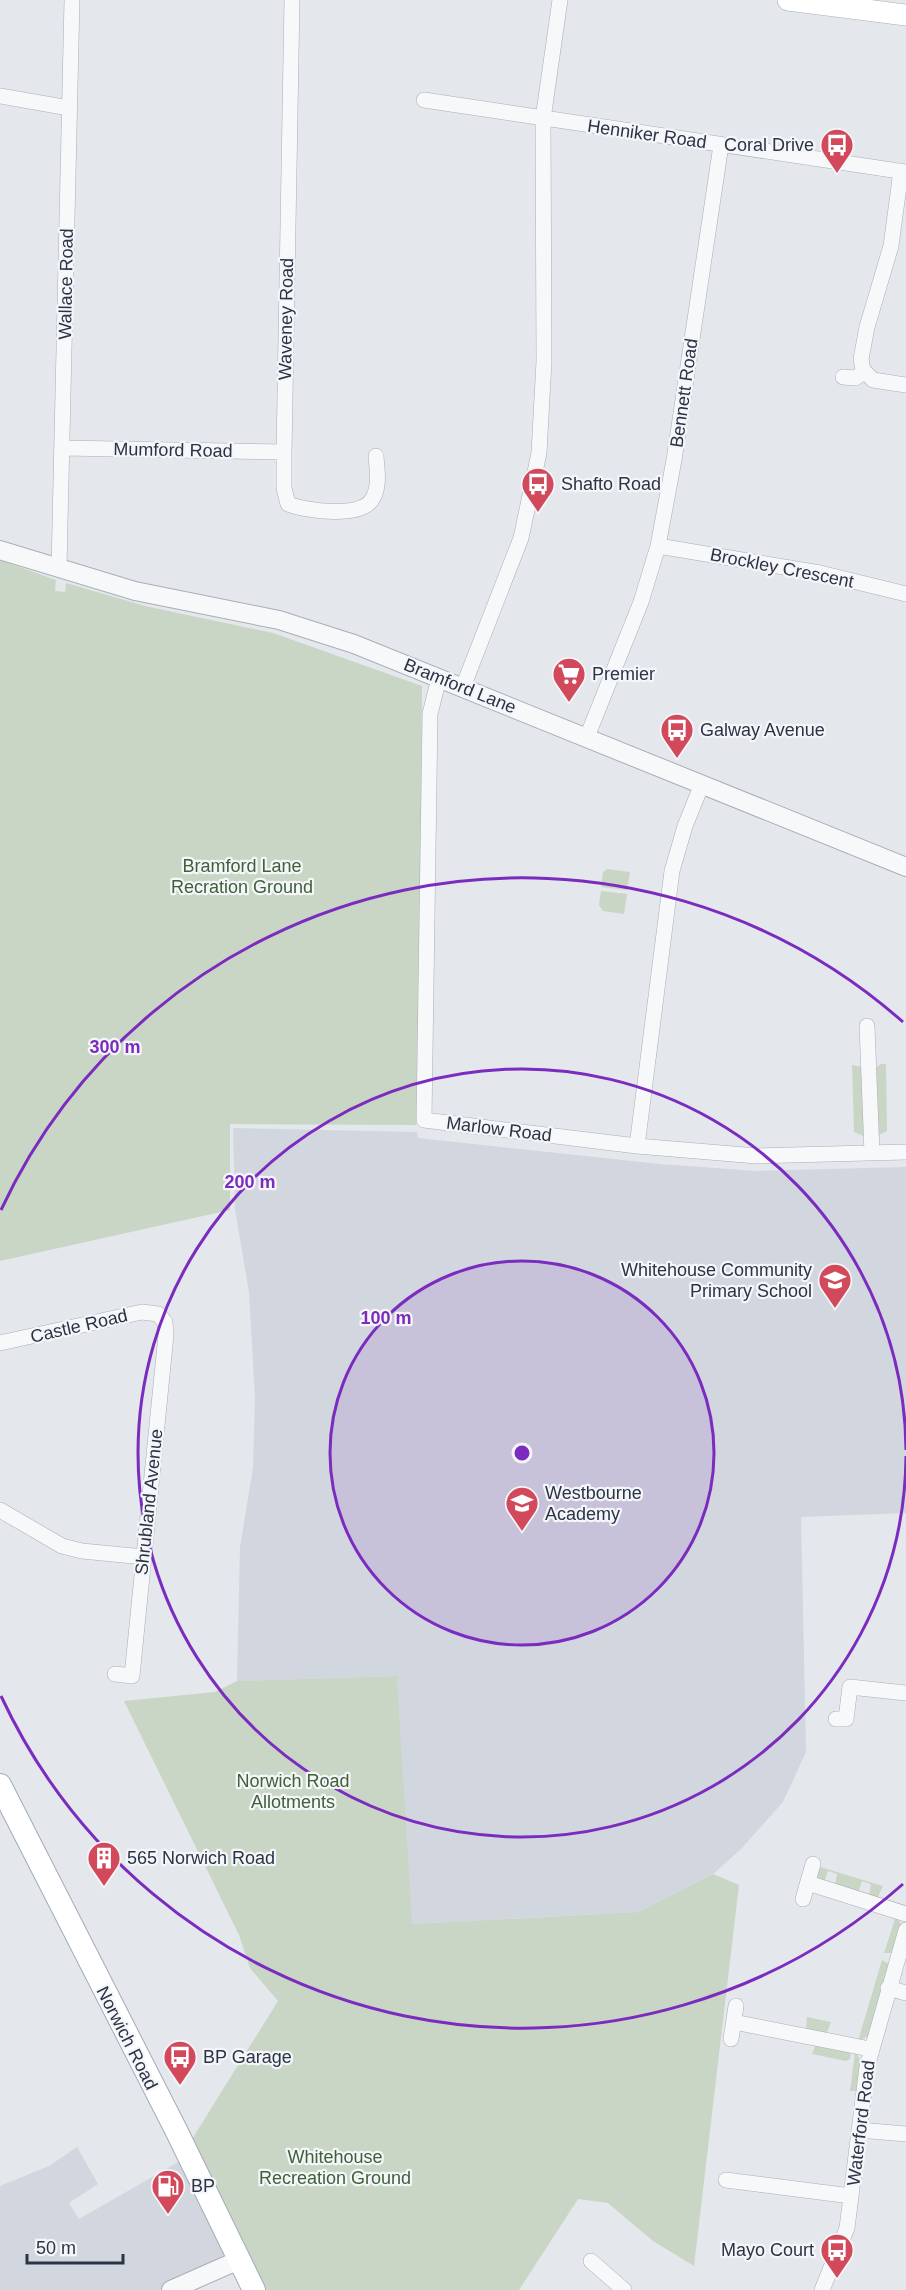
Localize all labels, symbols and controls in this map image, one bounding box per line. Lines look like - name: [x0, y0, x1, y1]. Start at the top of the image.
- street label: Henniker Road: [586, 116, 708, 152]
- bus stop icon: Coral Drive: [819, 127, 855, 174]
- place label: Coral Drive: [724, 135, 814, 155]
- street label: Wallace Road: [55, 228, 77, 340]
- street label: Waveney Road: [275, 258, 297, 380]
- street label: Bennett Road: [666, 337, 702, 449]
- street label: Mumford Road: [113, 439, 233, 461]
- bus stop icon: Shafto Road: [520, 466, 556, 513]
- place label: Shafto Road: [561, 474, 661, 494]
- street label: Brockley Crescent: [708, 544, 856, 592]
- street label: Bramford Lane: [401, 654, 519, 718]
- supermarket icon: Premier: [551, 656, 587, 703]
- place label: Premier: [592, 664, 655, 684]
- bus stop icon: Galway Avenue: [659, 712, 695, 759]
- place label: Galway Avenue: [700, 720, 825, 740]
- park label: Bramford Lane Recration Ground: [171, 856, 313, 897]
- text: 300 m: [89, 1037, 141, 1057]
- street label: Marlow Road: [445, 1113, 553, 1145]
- text: 200 m: [224, 1172, 276, 1192]
- place label: Whitehouse Community Primary School: [621, 1260, 812, 1301]
- school or university icon: Whitehouse Community Primary School: [817, 1262, 853, 1309]
- street label: Castle Road: [28, 1305, 130, 1347]
- text: 100 m: [360, 1308, 412, 1328]
- street label: Shrubland Avenue: [131, 1428, 167, 1576]
- centre of rings: [512, 1443, 532, 1463]
- place label: Westbourne Academy: [545, 1483, 642, 1524]
- school or university icon: Westbourne Academy: [504, 1485, 540, 1532]
- park label: Norwich Road Allotments: [236, 1771, 350, 1812]
- building icon: 565 Norwich Road: [86, 1840, 122, 1887]
- place label: 565 Norwich Road: [127, 1848, 275, 1868]
- street label: Norwich Road: [92, 1983, 162, 2093]
- bus stop icon: BP Garage: [162, 2039, 198, 2086]
- place label: BP Garage: [203, 2047, 292, 2067]
- street label: Waterford Road: [843, 2059, 879, 2187]
- park label: Whitehouse Recreation Ground: [259, 2147, 411, 2188]
- fuel station icon: BP: [150, 2168, 186, 2215]
- place label: BP: [191, 2176, 215, 2196]
- scale bar: [27, 2227, 123, 2265]
- bus stop icon: Mayo Court: [819, 2232, 855, 2279]
- text: 50 m: [36, 2238, 76, 2258]
- place label: Mayo Court: [721, 2240, 814, 2260]

